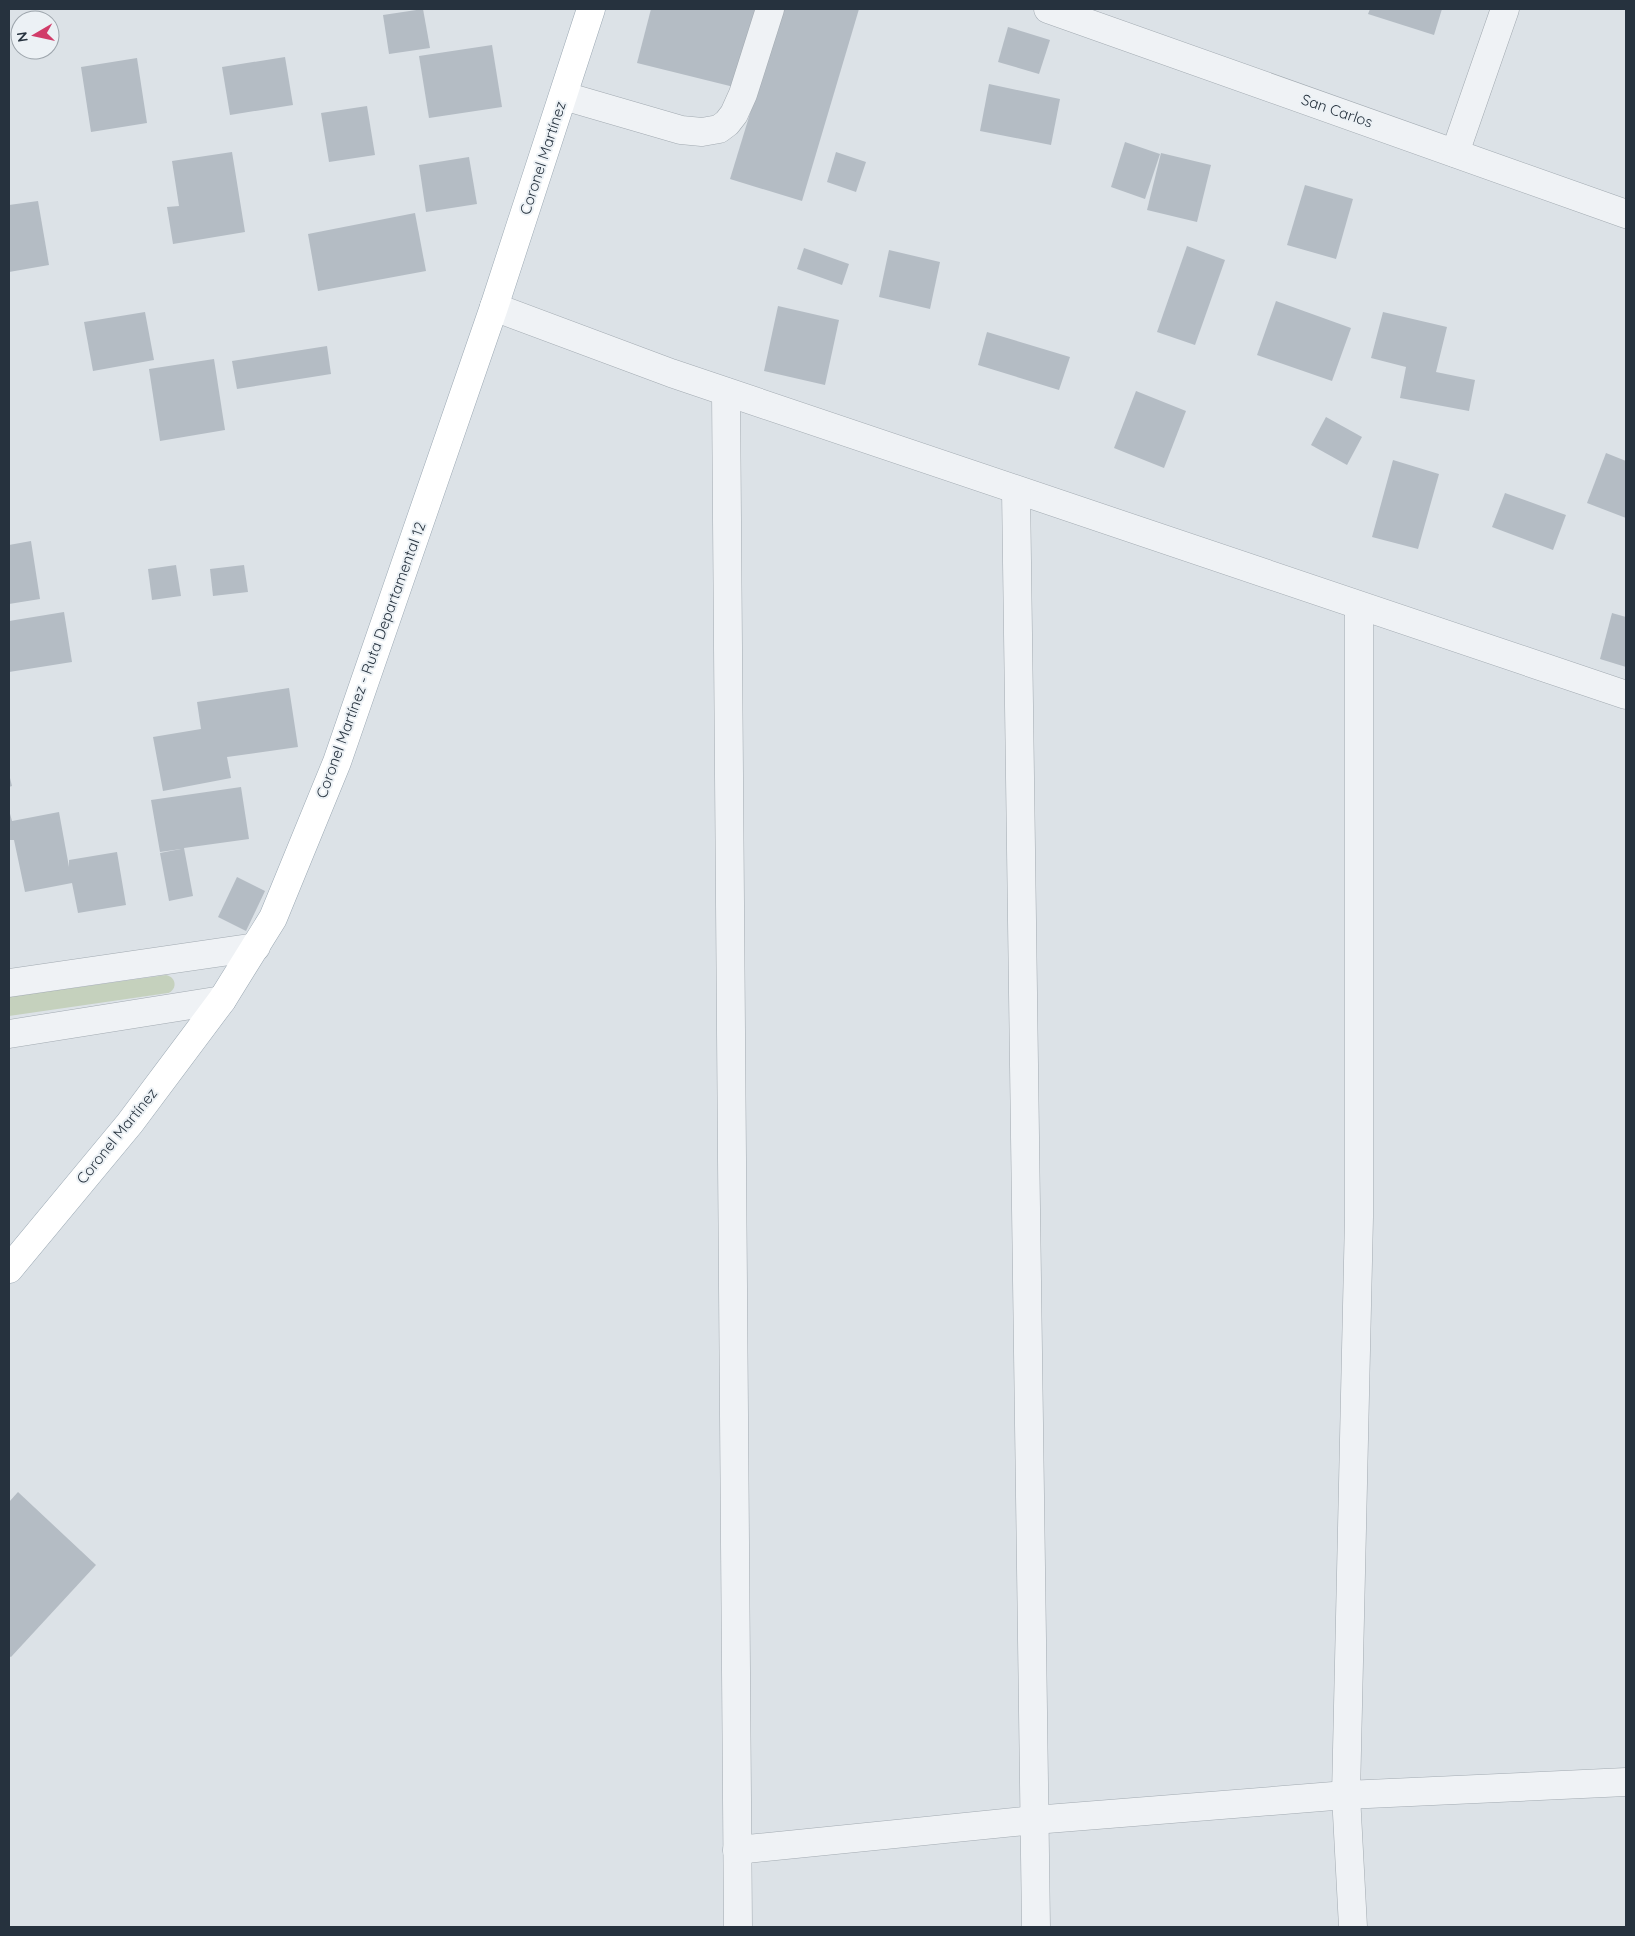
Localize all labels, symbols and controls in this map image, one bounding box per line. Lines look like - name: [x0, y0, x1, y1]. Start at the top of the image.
- north arrow: [10, 10, 60, 60]
- text: N: [12, 31, 32, 44]
- street label: San Carlos: [1299, 89, 1375, 132]
- street label: Coronel Martínez: [515, 99, 570, 217]
- street label: Coronel Martínez - Ruta Departamental 12: [312, 519, 429, 801]
- street label: Coronel Martínez: [72, 1084, 161, 1187]

